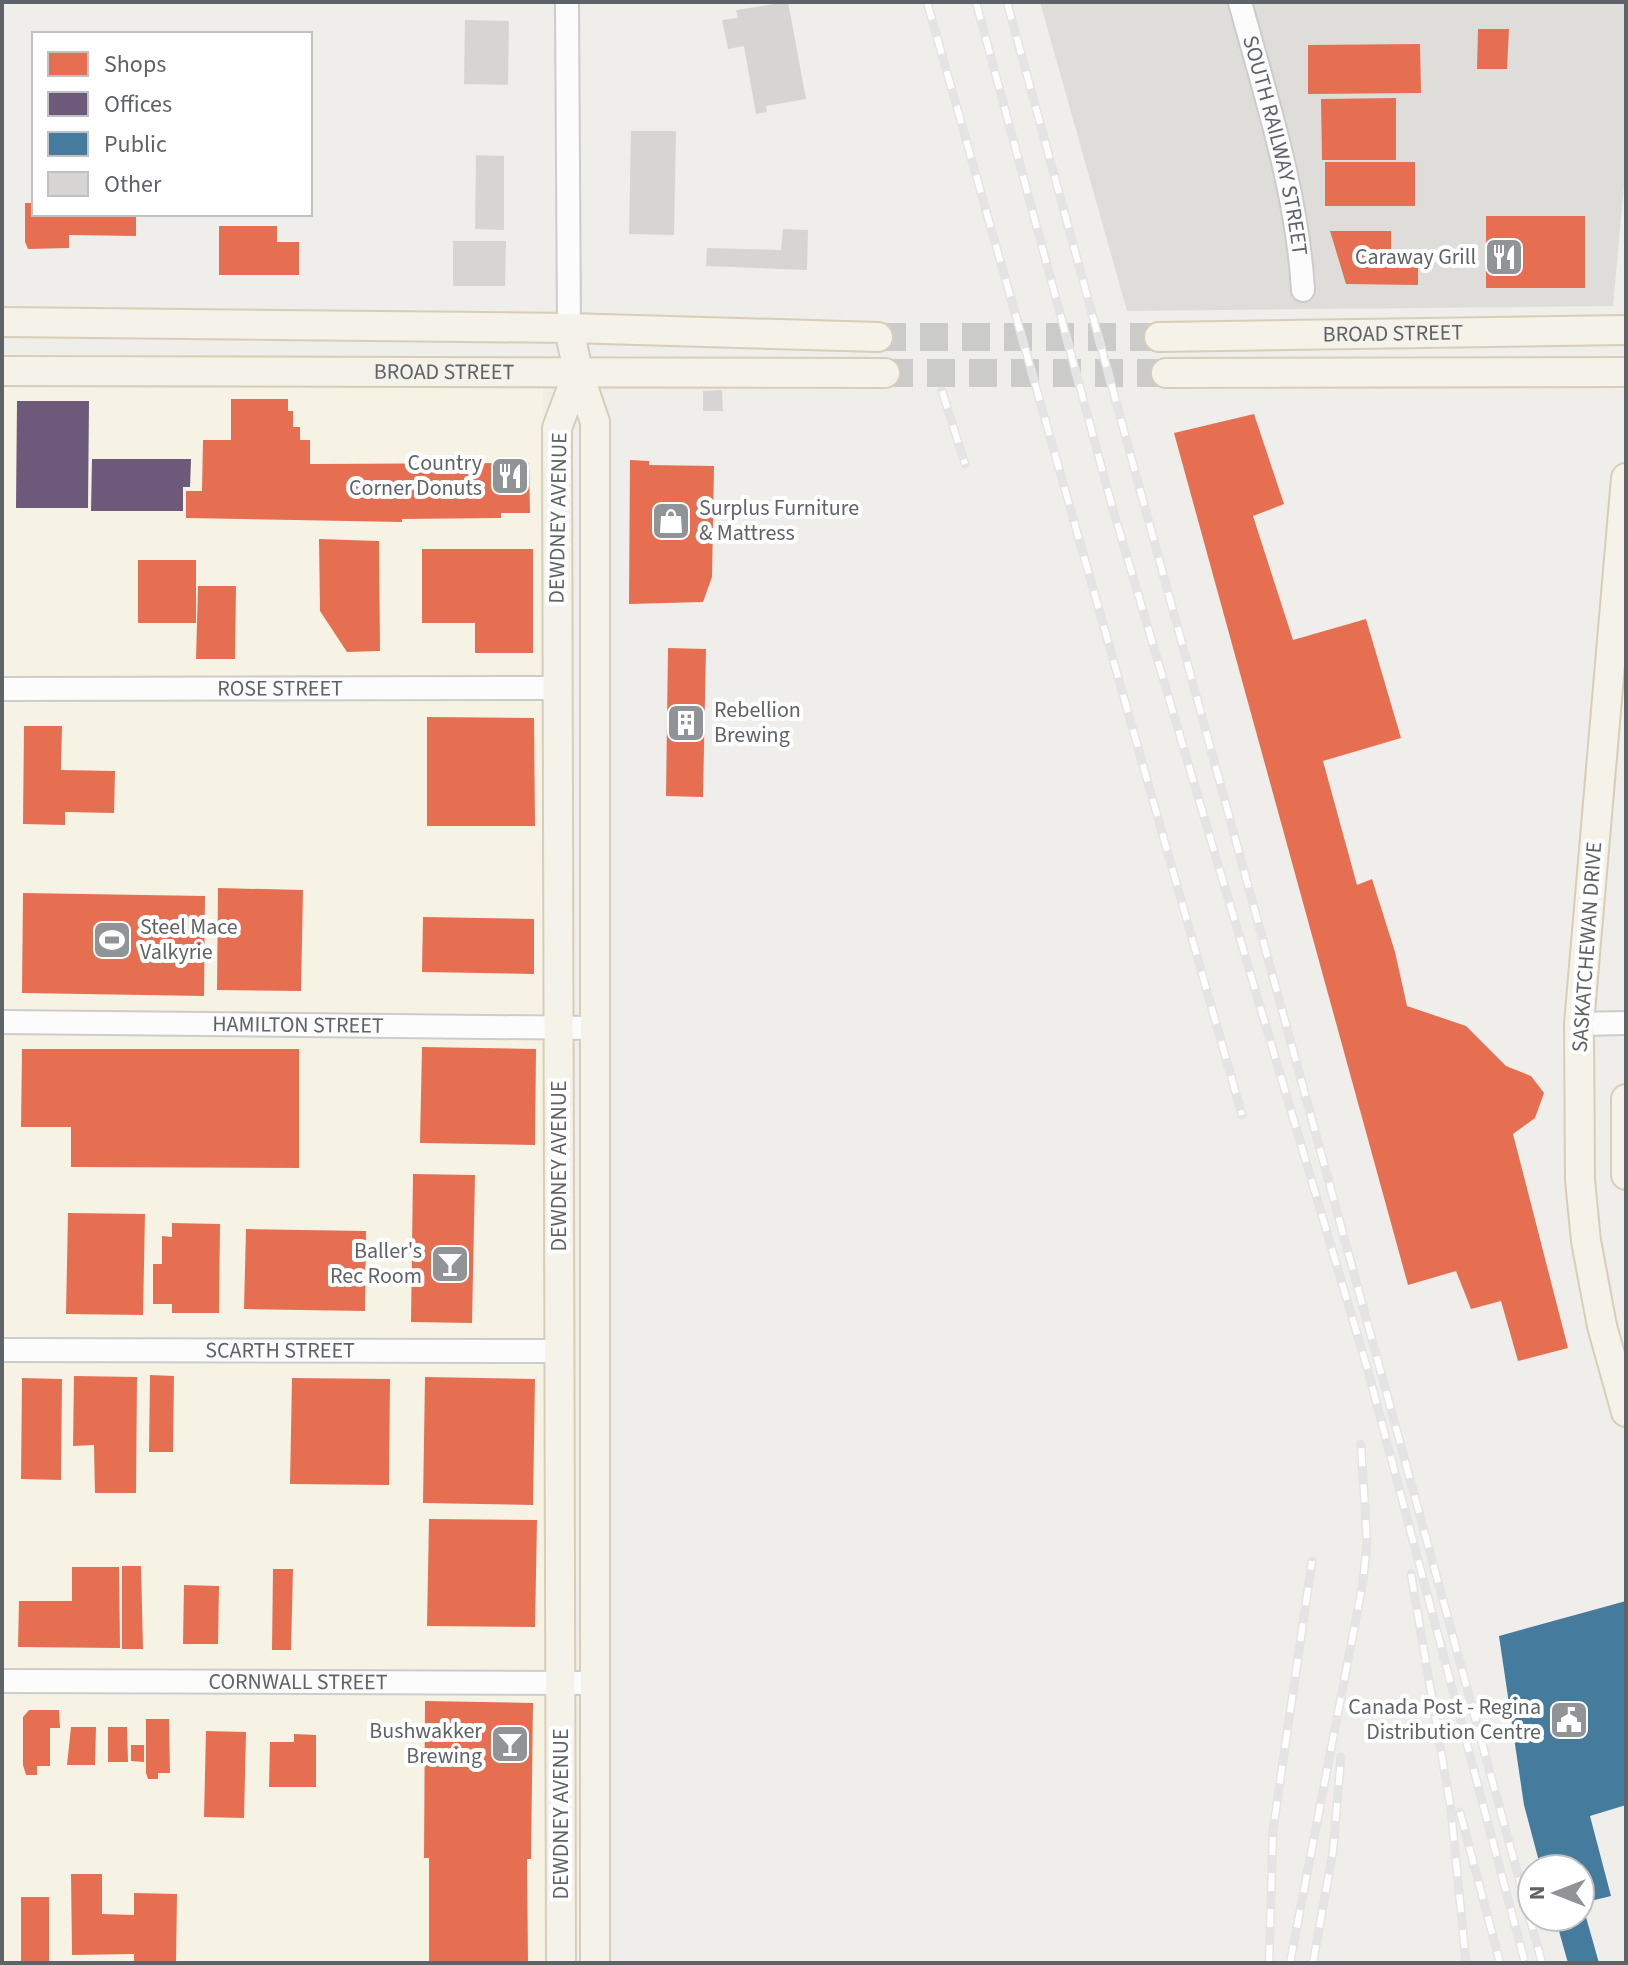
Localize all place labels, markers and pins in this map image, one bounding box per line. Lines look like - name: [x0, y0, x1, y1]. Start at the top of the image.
- restaurant icon: Caraway Grill: [1483, 236, 1525, 278]
- place label: Caraway Grill: [1355, 241, 1476, 273]
- place label: Country Corner Donuts: [349, 447, 483, 504]
- restaurant icon: Country Corner Donuts: [489, 455, 531, 497]
- place label: Surplus Furniture & Mattress: [699, 492, 859, 549]
- shop icon: Surplus Furniture & Mattress: [650, 500, 692, 542]
- place label: Rebellion Brewing: [714, 694, 801, 751]
- building icon: Rebellion Brewing: [665, 702, 707, 744]
- place label: Steel Mace Valkyrie: [140, 911, 238, 968]
- sports icon: Steel Mace Valkyrie: [91, 919, 133, 961]
- place label: Baller's Rec Room: [330, 1235, 422, 1292]
- bar icon: Baller's Rec Room: [429, 1243, 471, 1285]
- place label: Canada Post - Regina Distribution Centre: [1348, 1691, 1541, 1748]
- public building icon: Canada Post - Regina Distribution Centre: [1548, 1699, 1590, 1741]
- place label: Bushwakker Brewing: [369, 1715, 482, 1772]
- bar icon: Bushwakker Brewing: [489, 1723, 531, 1765]

